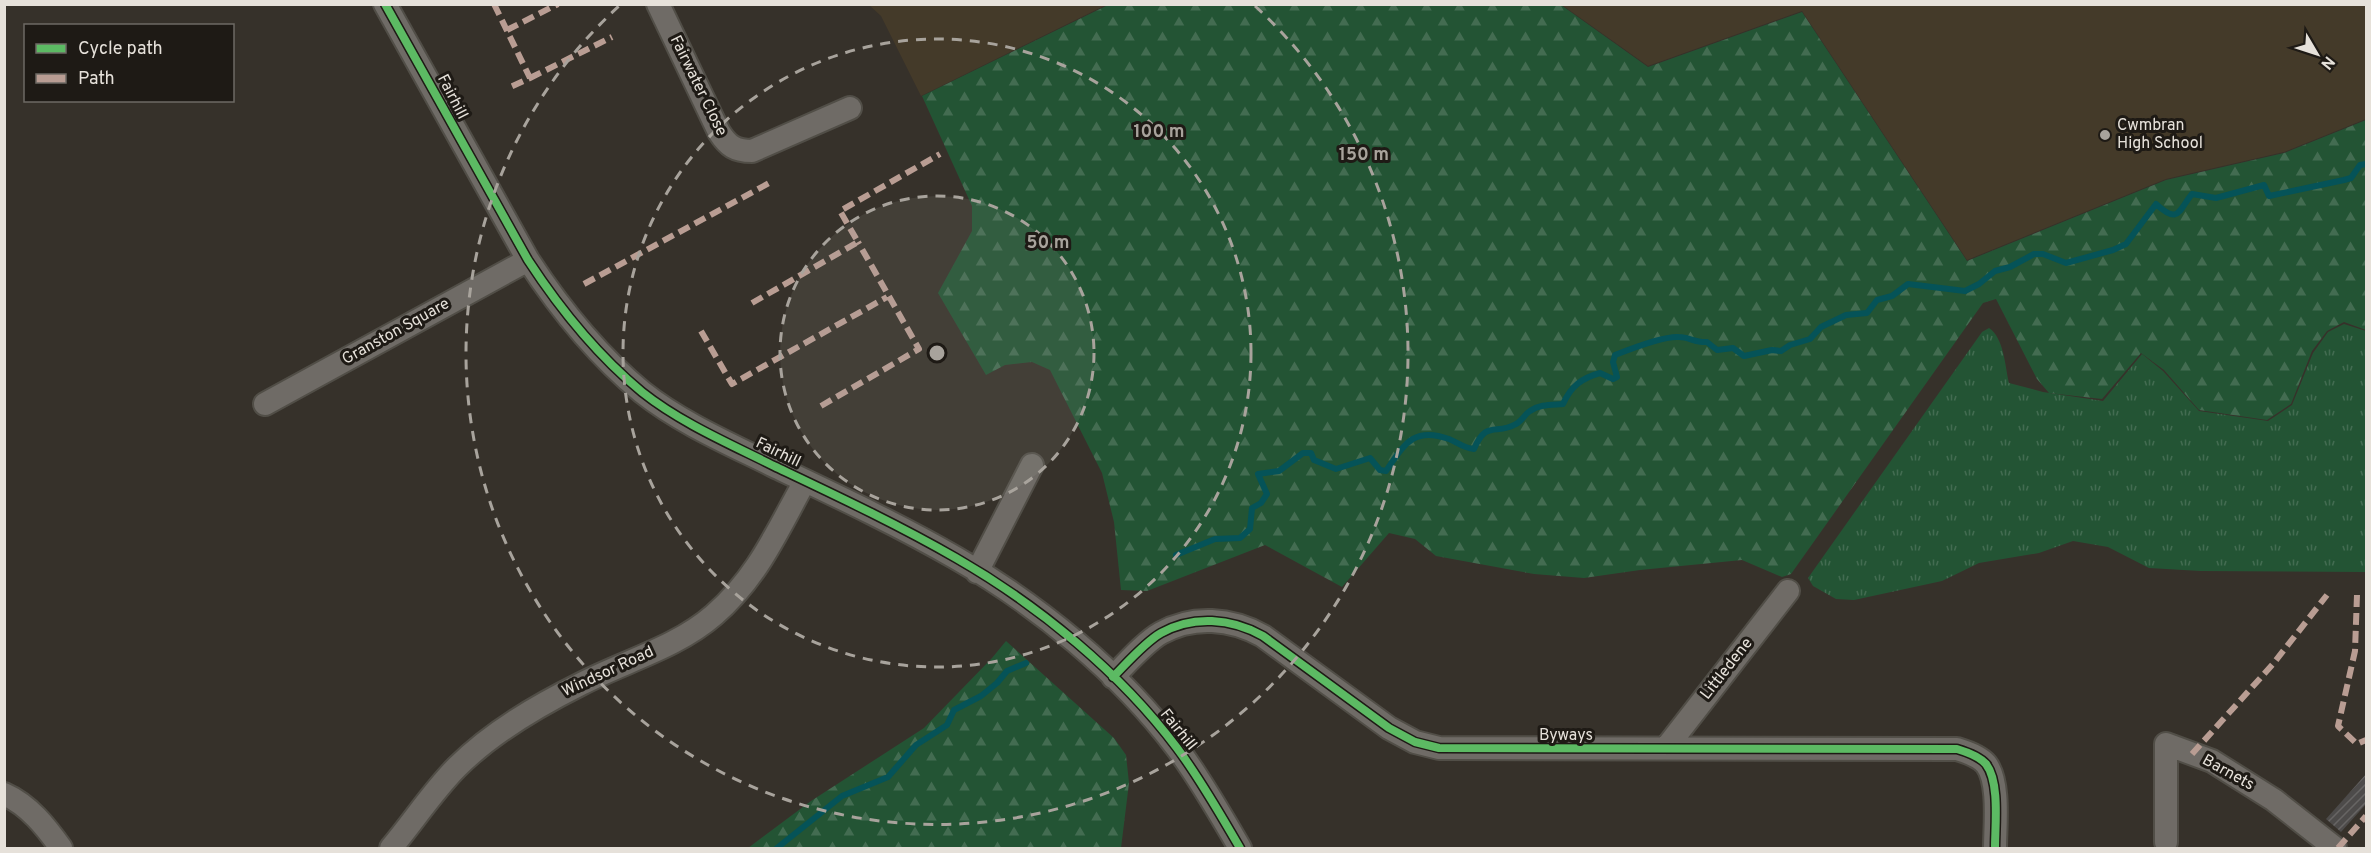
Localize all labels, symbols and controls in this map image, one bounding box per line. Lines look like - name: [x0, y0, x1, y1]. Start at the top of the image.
- legend: [24, 24, 234, 102]
- north arrow: [2287, 24, 2347, 84]
- street label: Fairwater Close: [665, 32, 731, 140]
- text: Cycle path: [78, 38, 163, 61]
- text: N: [2316, 51, 2338, 73]
- text: Path: [78, 68, 115, 91]
- street label: Fairhill: [432, 71, 472, 123]
- place label: Cwmbran High School: [2117, 116, 2203, 154]
- text: 100 m: [1133, 121, 1185, 144]
- marker: Cwmbran High School: [2098, 128, 2112, 142]
- text: 150 m: [1339, 144, 1389, 167]
- text: 50 m: [1026, 232, 1070, 255]
- street label: Granston Square: [339, 294, 453, 370]
- centre of rings: [927, 343, 947, 363]
- street label: Fairhill: [752, 434, 804, 472]
- street label: Littledene: [1697, 634, 1757, 704]
- street label: Windsor Road: [559, 642, 657, 702]
- street label: Fairhill: [1155, 705, 1201, 755]
- street label: Byways: [1539, 726, 1593, 746]
- street label: Barnets: [2198, 751, 2258, 795]

